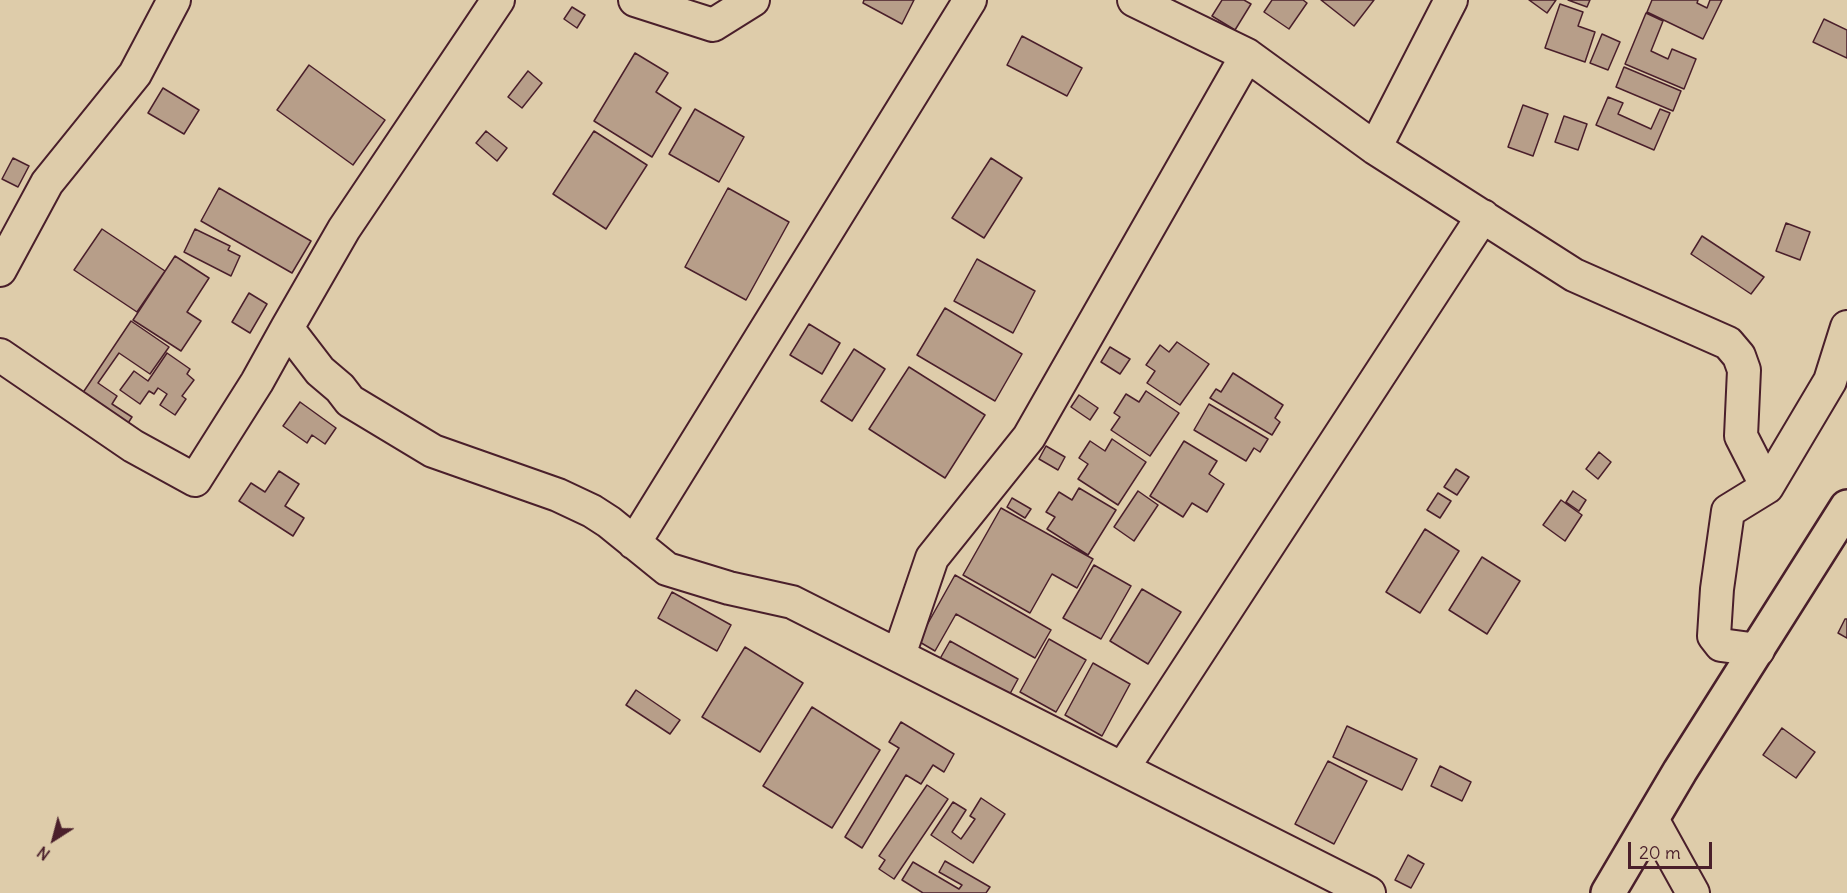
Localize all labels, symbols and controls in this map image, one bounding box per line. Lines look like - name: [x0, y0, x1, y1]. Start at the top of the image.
- north arrow: [24, 809, 84, 869]
- scale bar: [1631, 830, 1715, 868]
- text: 20 m: [1639, 841, 1681, 864]
- text: N: [33, 842, 54, 865]

